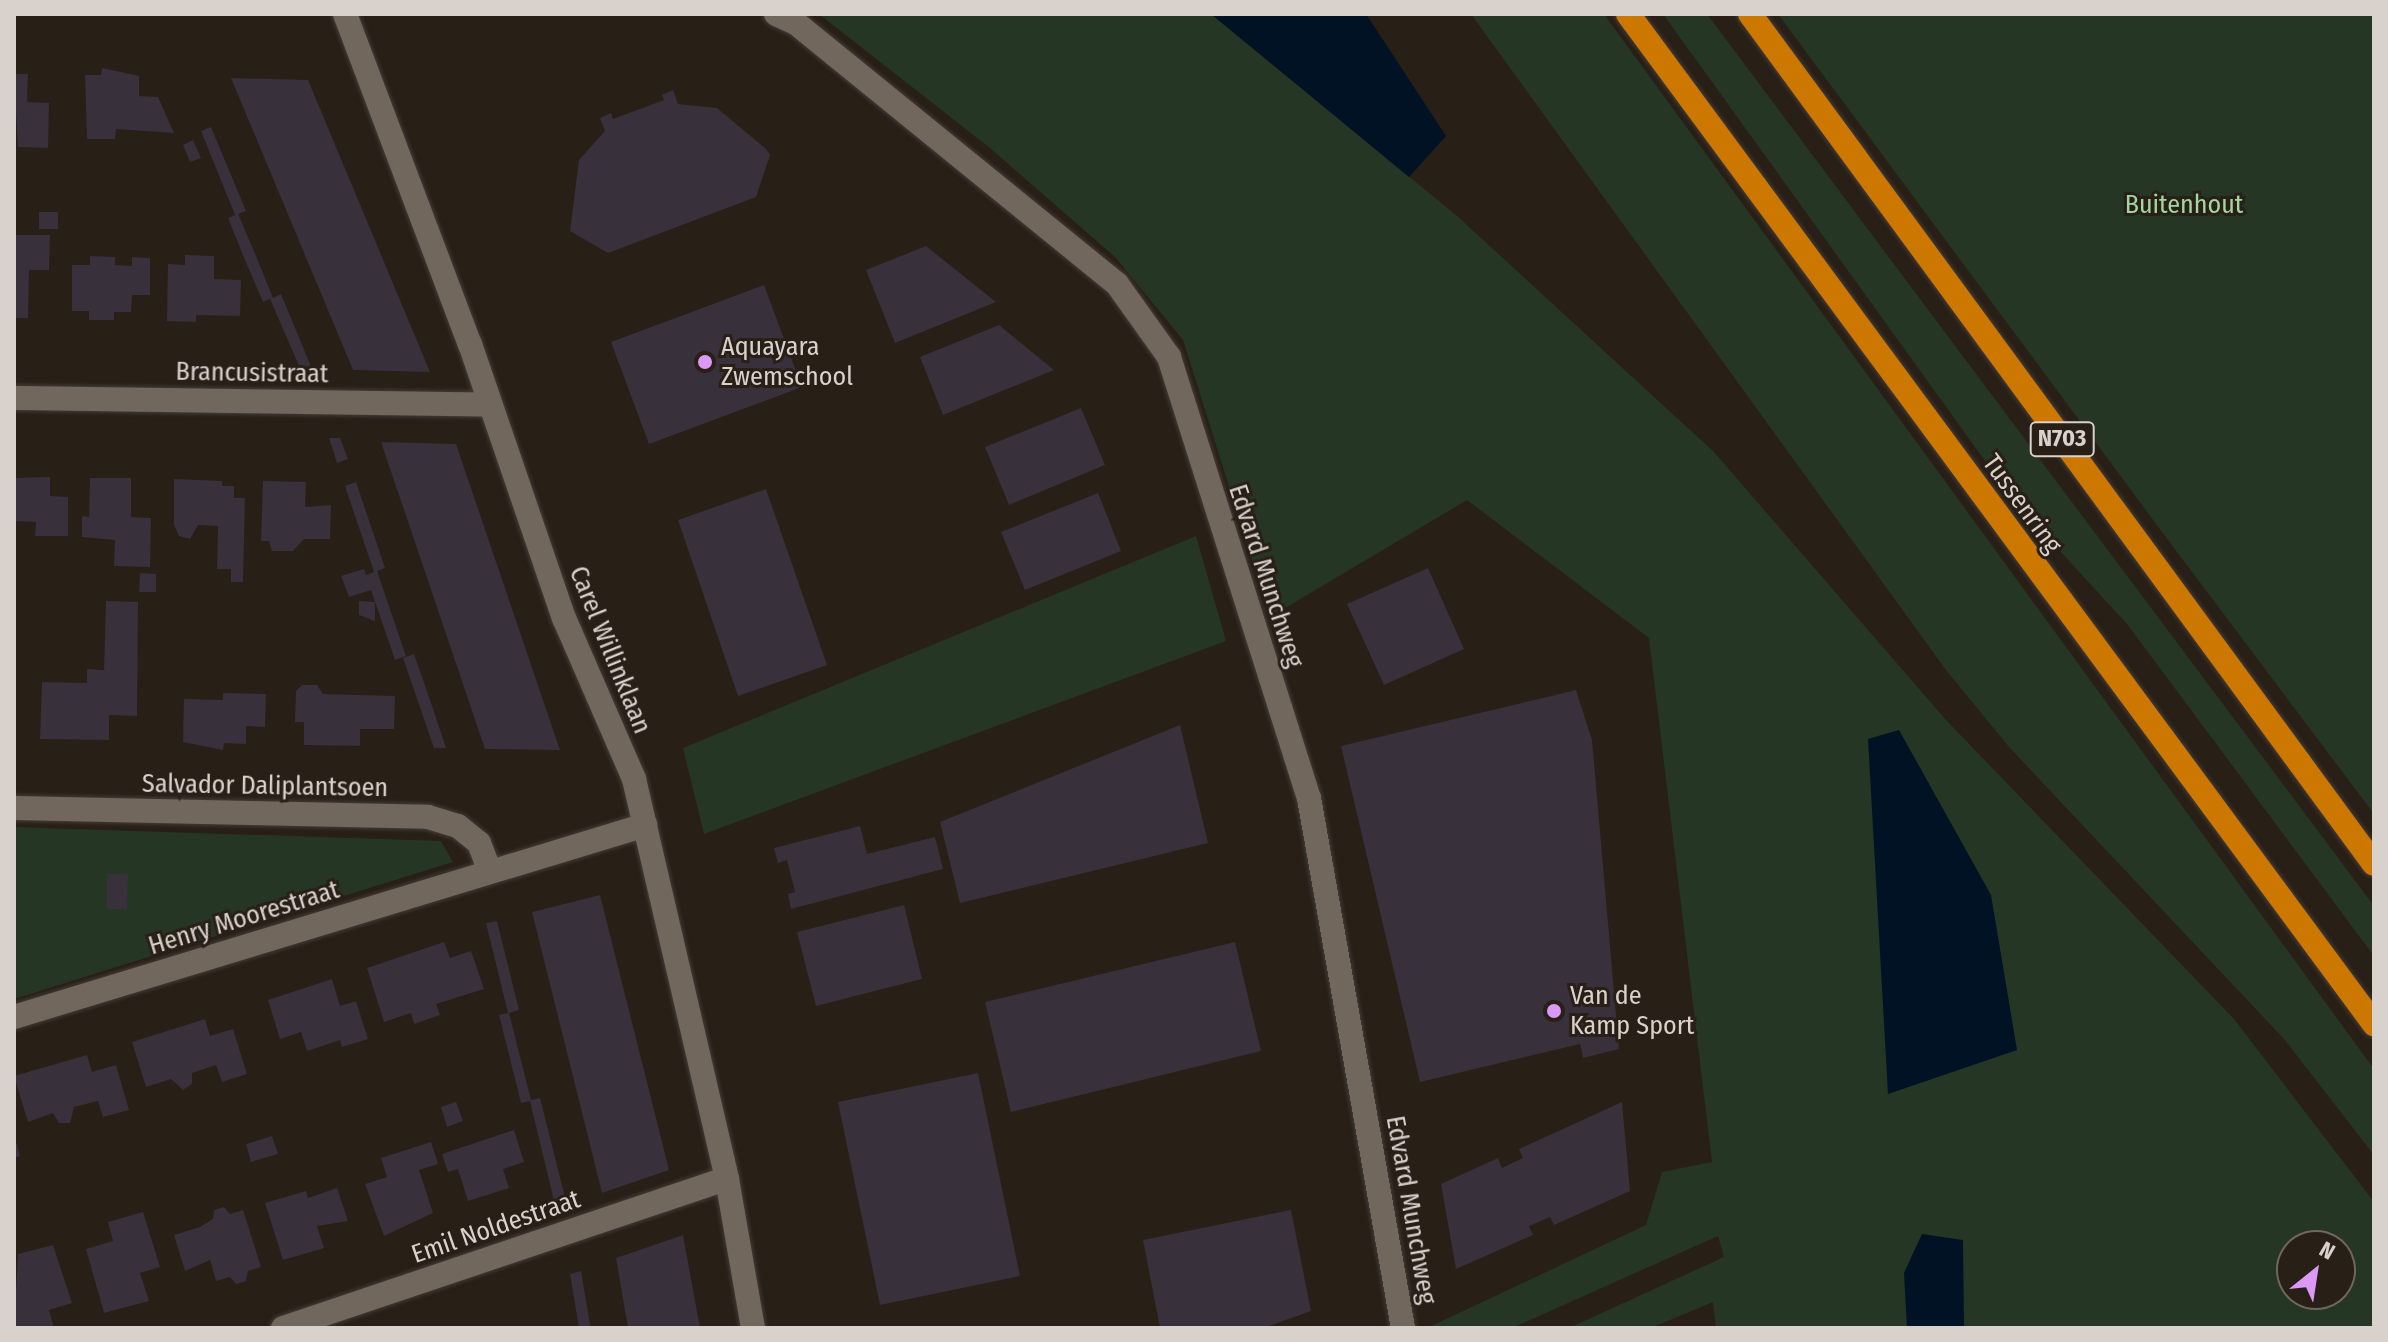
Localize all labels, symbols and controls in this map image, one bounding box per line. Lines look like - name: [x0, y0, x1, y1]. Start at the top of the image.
- park label: Buitenhout: [2125, 189, 2243, 221]
- place label: Aquayara Zwemschool: [721, 331, 853, 392]
- marker: Aquayara Zwemschool: [696, 353, 714, 371]
- street label: Brancusistraat: [175, 356, 329, 390]
- road number: N703: [2028, 419, 2096, 459]
- street label: Tussenring: [1976, 448, 2068, 560]
- street label: Edvard Munchweg: [1222, 481, 1310, 671]
- street label: Carel Willinklaan: [562, 562, 658, 738]
- street label: Salvador Daliplantsoen: [142, 768, 388, 804]
- street label: Henry Moorestraat: [145, 874, 343, 962]
- place label: Van de Kamp Sport: [1570, 980, 1694, 1042]
- marker: Van de Kamp Sport: [1545, 1002, 1563, 1020]
- street label: Edvard Munchweg: [1379, 1113, 1443, 1307]
- street label: Emil Noldestraat: [408, 1184, 584, 1270]
- north arrow: [2276, 1230, 2356, 1310]
- text: N: [2315, 1236, 2340, 1266]

